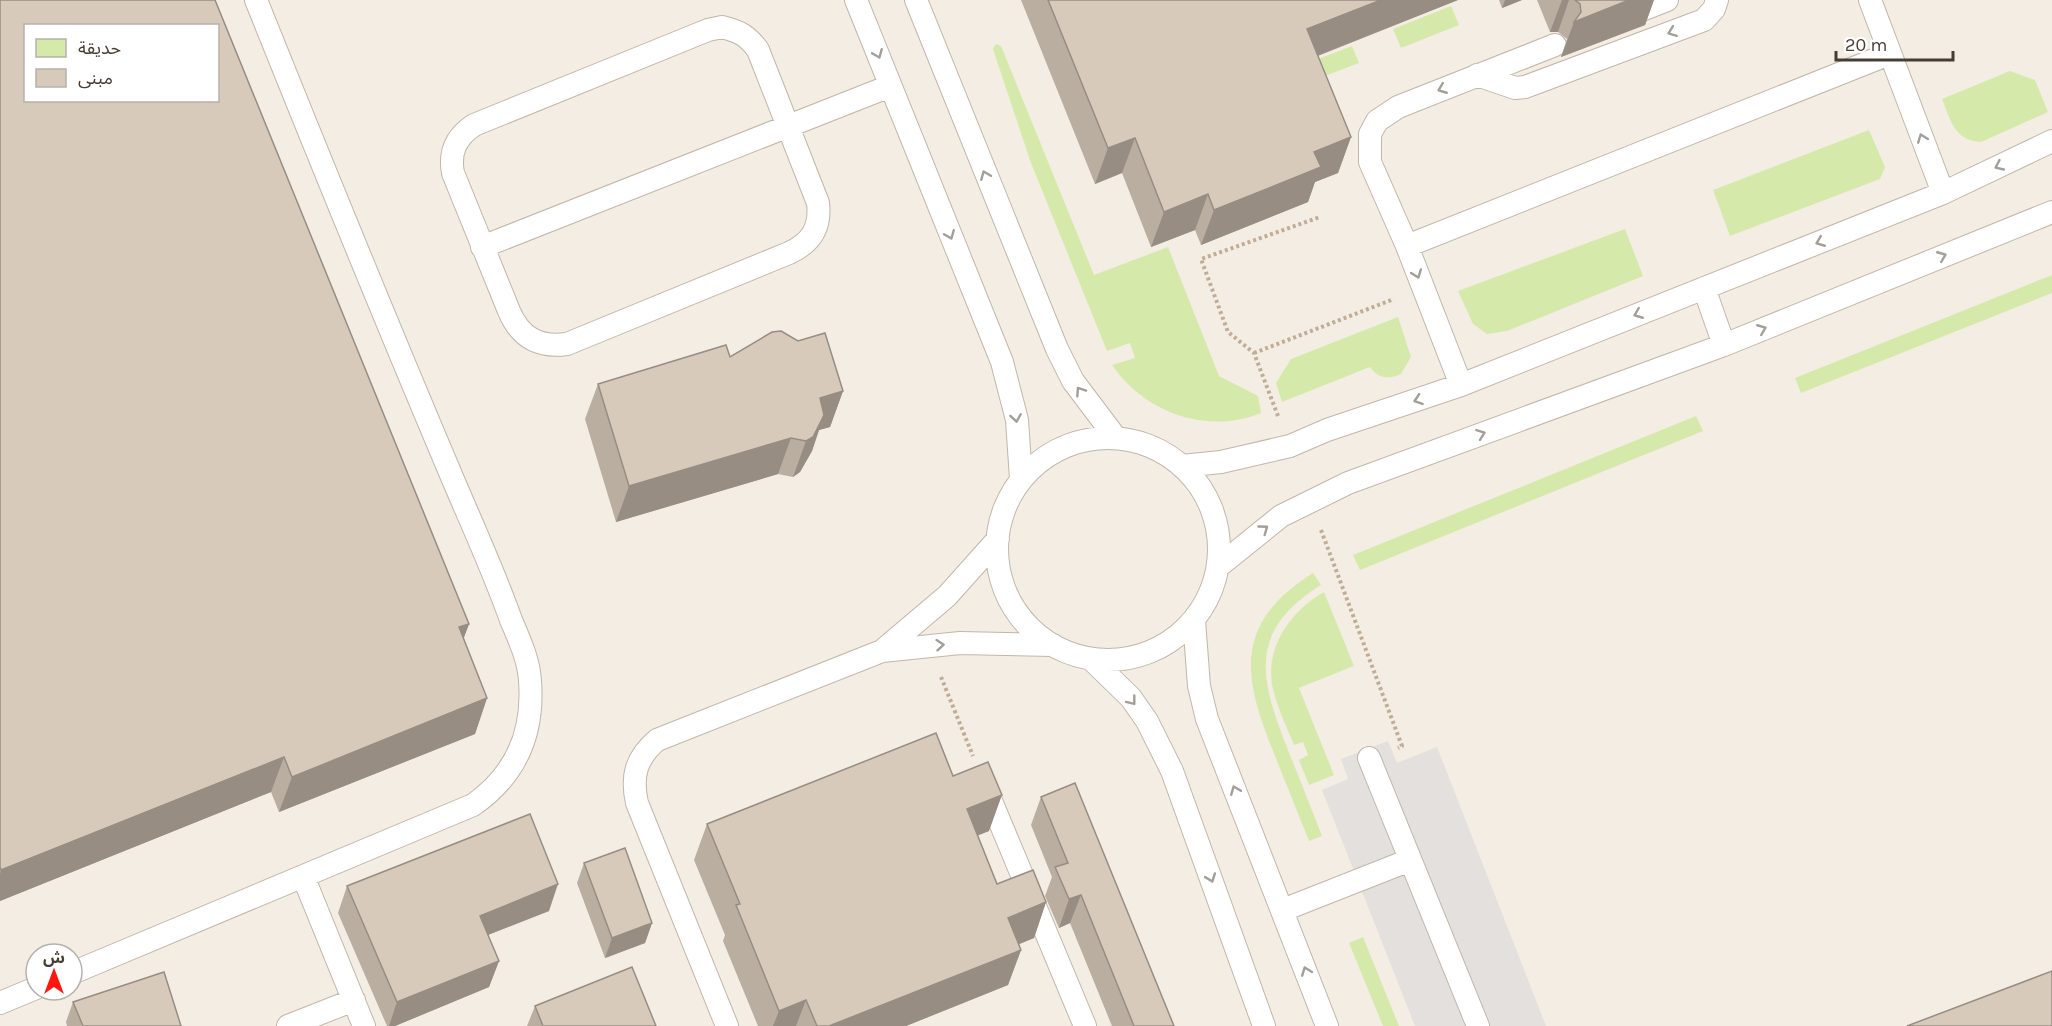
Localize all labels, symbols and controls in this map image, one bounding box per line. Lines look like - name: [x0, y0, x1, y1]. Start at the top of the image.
- legend: [24, 24, 219, 102]
- one-way arrow: [1667, 24, 1678, 37]
- scale bar: [1836, 24, 1953, 62]
- text: 20 m: [1845, 34, 1887, 56]
- text: حديقة: [78, 37, 121, 59]
- one-way arrow: [870, 49, 883, 59]
- text: مبنى: [78, 67, 113, 89]
- one-way arrow: [1437, 82, 1448, 94]
- one-way arrow: [1916, 133, 1929, 144]
- one-way arrow: [1995, 159, 2006, 171]
- one-way arrow: [980, 170, 992, 181]
- one-way arrow: [943, 229, 955, 240]
- one-way arrow: [1815, 235, 1826, 247]
- one-way arrow: [1937, 251, 1947, 264]
- one-way arrow: [1410, 268, 1423, 278]
- one-way arrow: [1634, 307, 1645, 319]
- one-way arrow: [1756, 324, 1766, 337]
- one-way arrow: [1076, 387, 1087, 398]
- one-way arrow: [1413, 393, 1424, 405]
- one-way arrow: [1009, 413, 1022, 423]
- one-way arrow: [1474, 429, 1485, 441]
- one-way arrow: [1258, 525, 1269, 536]
- one-way arrow: [936, 638, 945, 651]
- one-way arrow: [1125, 694, 1136, 705]
- one-way arrow: [1230, 785, 1242, 796]
- one-way arrow: [1203, 872, 1216, 883]
- north arrow: [24, 942, 84, 1002]
- text: ش: [43, 948, 65, 967]
- one-way arrow: [1301, 967, 1313, 978]

